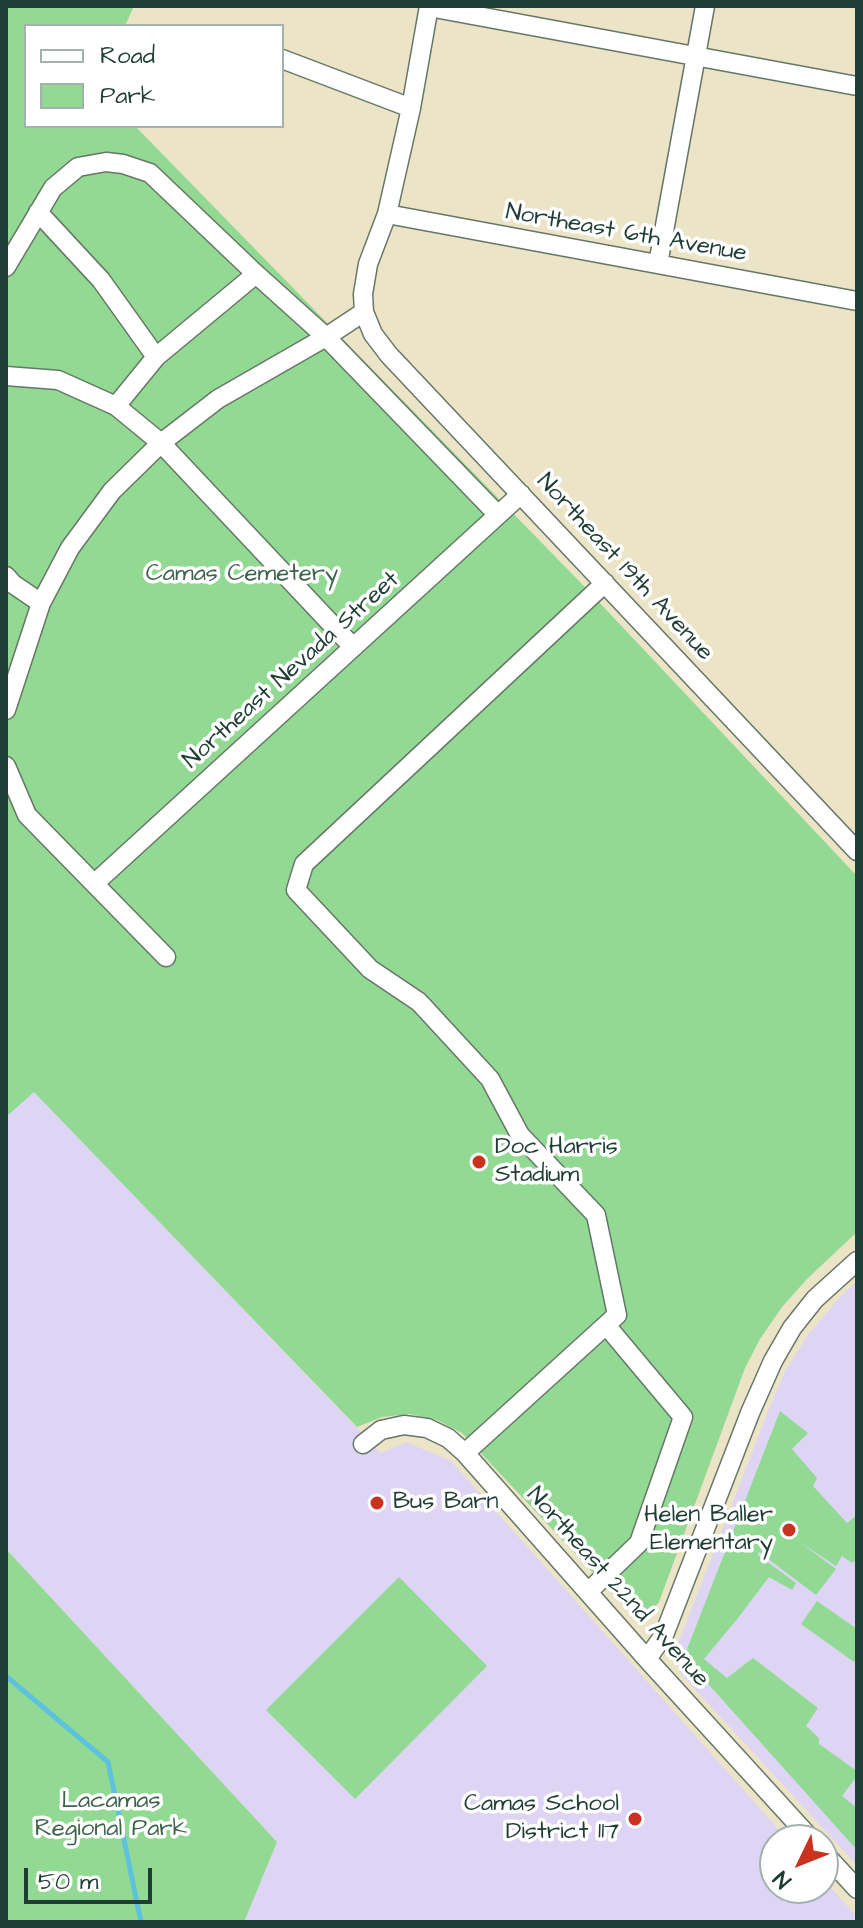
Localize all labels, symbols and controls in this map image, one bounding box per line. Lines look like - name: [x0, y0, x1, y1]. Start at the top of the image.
- legend: [24, 24, 284, 128]
- text: Road: [100, 39, 155, 73]
- text: Park: [100, 79, 156, 113]
- street label: Northeast 6th Avenue: [503, 199, 749, 269]
- street label: Northeast 19th Avenue: [530, 468, 718, 668]
- park label: Camas Cemetery: [146, 561, 338, 589]
- street label: Northeast Nevada Street: [178, 566, 406, 776]
- place label: Doc Harris Stadium: [495, 1134, 618, 1190]
- marker: Doc Harris Stadium: [470, 1153, 488, 1171]
- street label: Northeast 22nd Avenue: [520, 1482, 714, 1694]
- place label: Bus Barn: [393, 1489, 498, 1517]
- marker: Bus Barn: [368, 1494, 386, 1512]
- place label: Helen Baller Elementary: [644, 1502, 773, 1558]
- marker: Helen Baller Elementary: [780, 1521, 798, 1539]
- park label: Lacamas Regional Park: [35, 1788, 187, 1844]
- place label: Camas School District 117: [464, 1791, 619, 1847]
- marker: Camas School District 117: [626, 1810, 644, 1828]
- north arrow: [759, 1824, 839, 1904]
- scale bar: [28, 1852, 156, 1902]
- text: N: [767, 1864, 799, 1895]
- text: 50 m: [38, 1865, 98, 1899]

